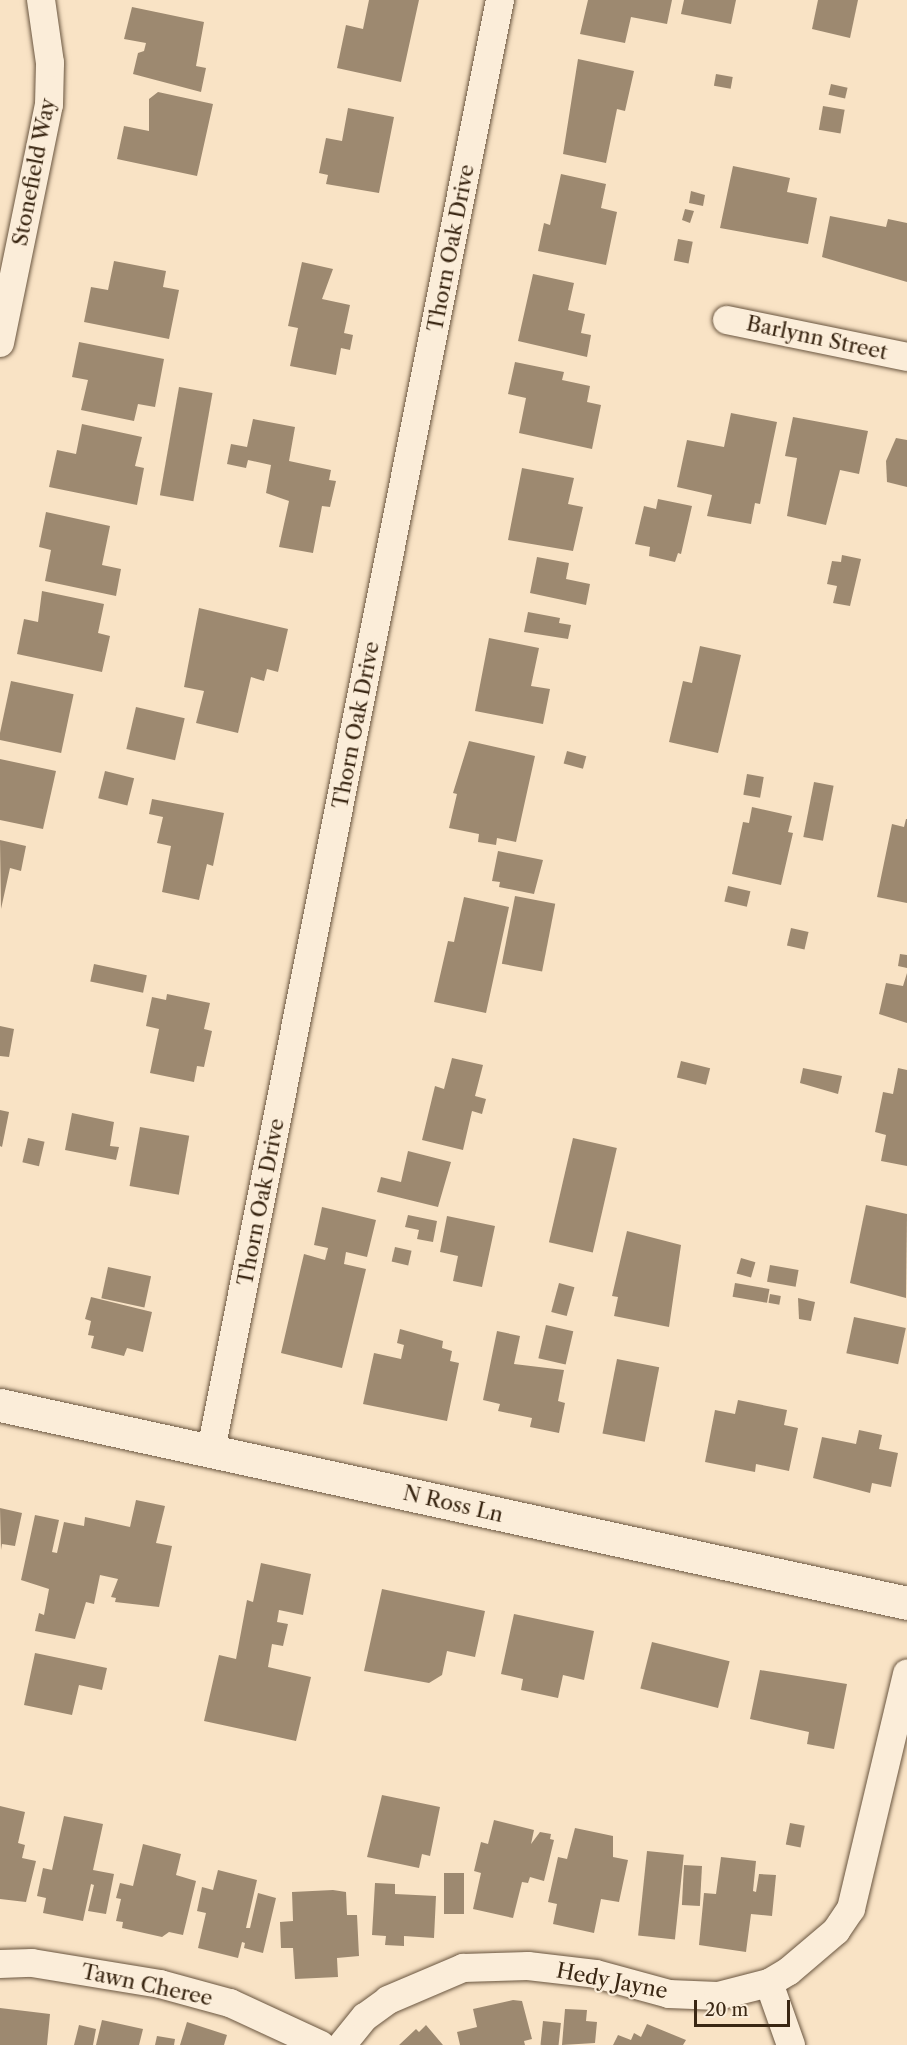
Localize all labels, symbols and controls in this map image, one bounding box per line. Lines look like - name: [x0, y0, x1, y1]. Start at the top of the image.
- street label: Stonefield Way: [7, 96, 61, 248]
- street label: Thorn Oak Drive: [422, 162, 480, 334]
- street label: Barlynn Street: [744, 311, 890, 365]
- street label: Thorn Oak Drive: [327, 639, 385, 811]
- street label: Thorn Oak Drive: [232, 1116, 290, 1288]
- street label: N Ross Ln: [401, 1480, 505, 1528]
- street label: Hedy Jayne: [554, 1958, 670, 2004]
- street label: Tawn Cheree: [79, 1959, 215, 2011]
- scale bar: [697, 1988, 793, 2026]
- text: 20 m: [705, 1999, 748, 2021]

